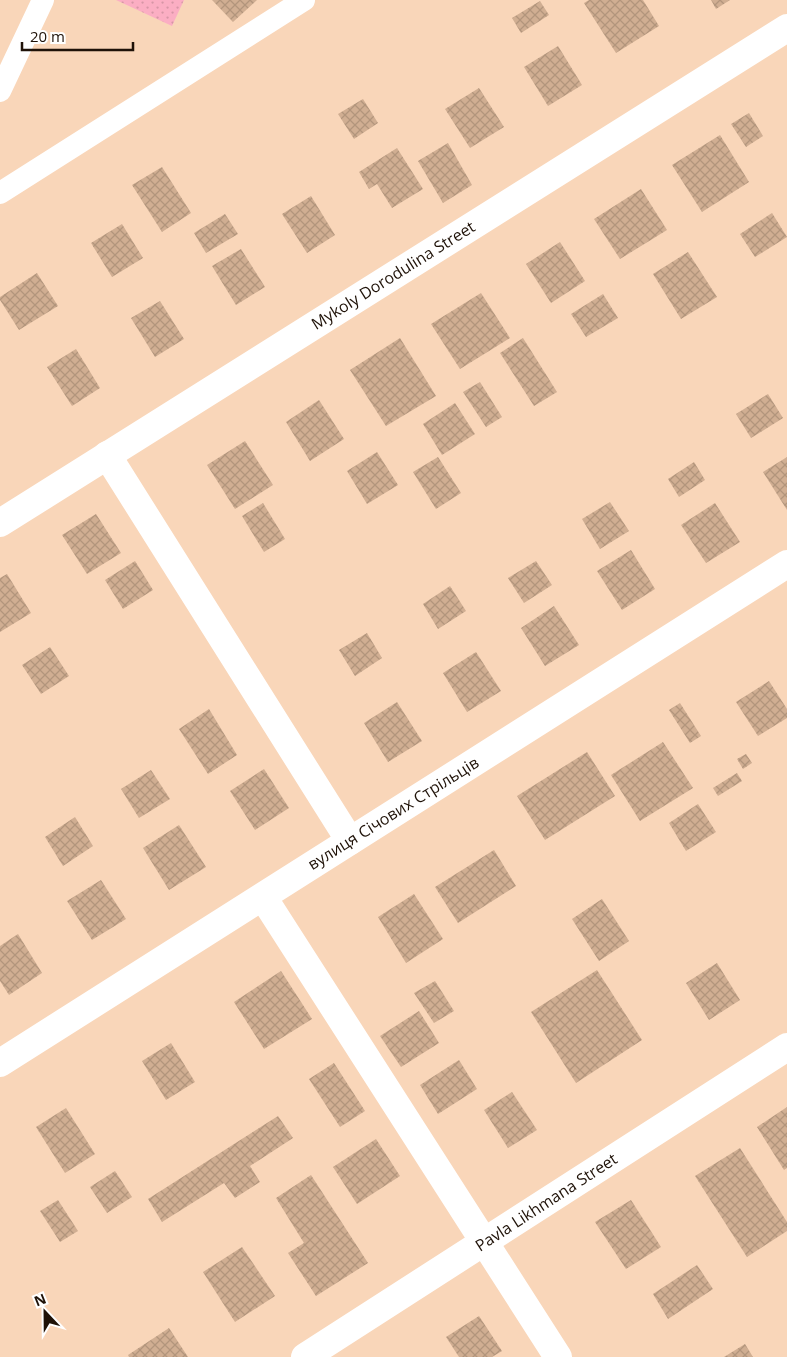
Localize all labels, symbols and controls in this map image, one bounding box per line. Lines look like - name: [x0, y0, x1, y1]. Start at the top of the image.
- scale bar: [22, 20, 134, 52]
- text: 20 m: [30, 26, 65, 46]
- street label: Mykoly Dorodulina Street: [307, 215, 479, 334]
- street label: вулиця Січових Стрільців: [303, 751, 483, 875]
- street label: Pavla Likhmana Street: [471, 1148, 622, 1256]
- north arrow: [20, 1287, 70, 1337]
- text: N: [31, 1289, 49, 1310]

